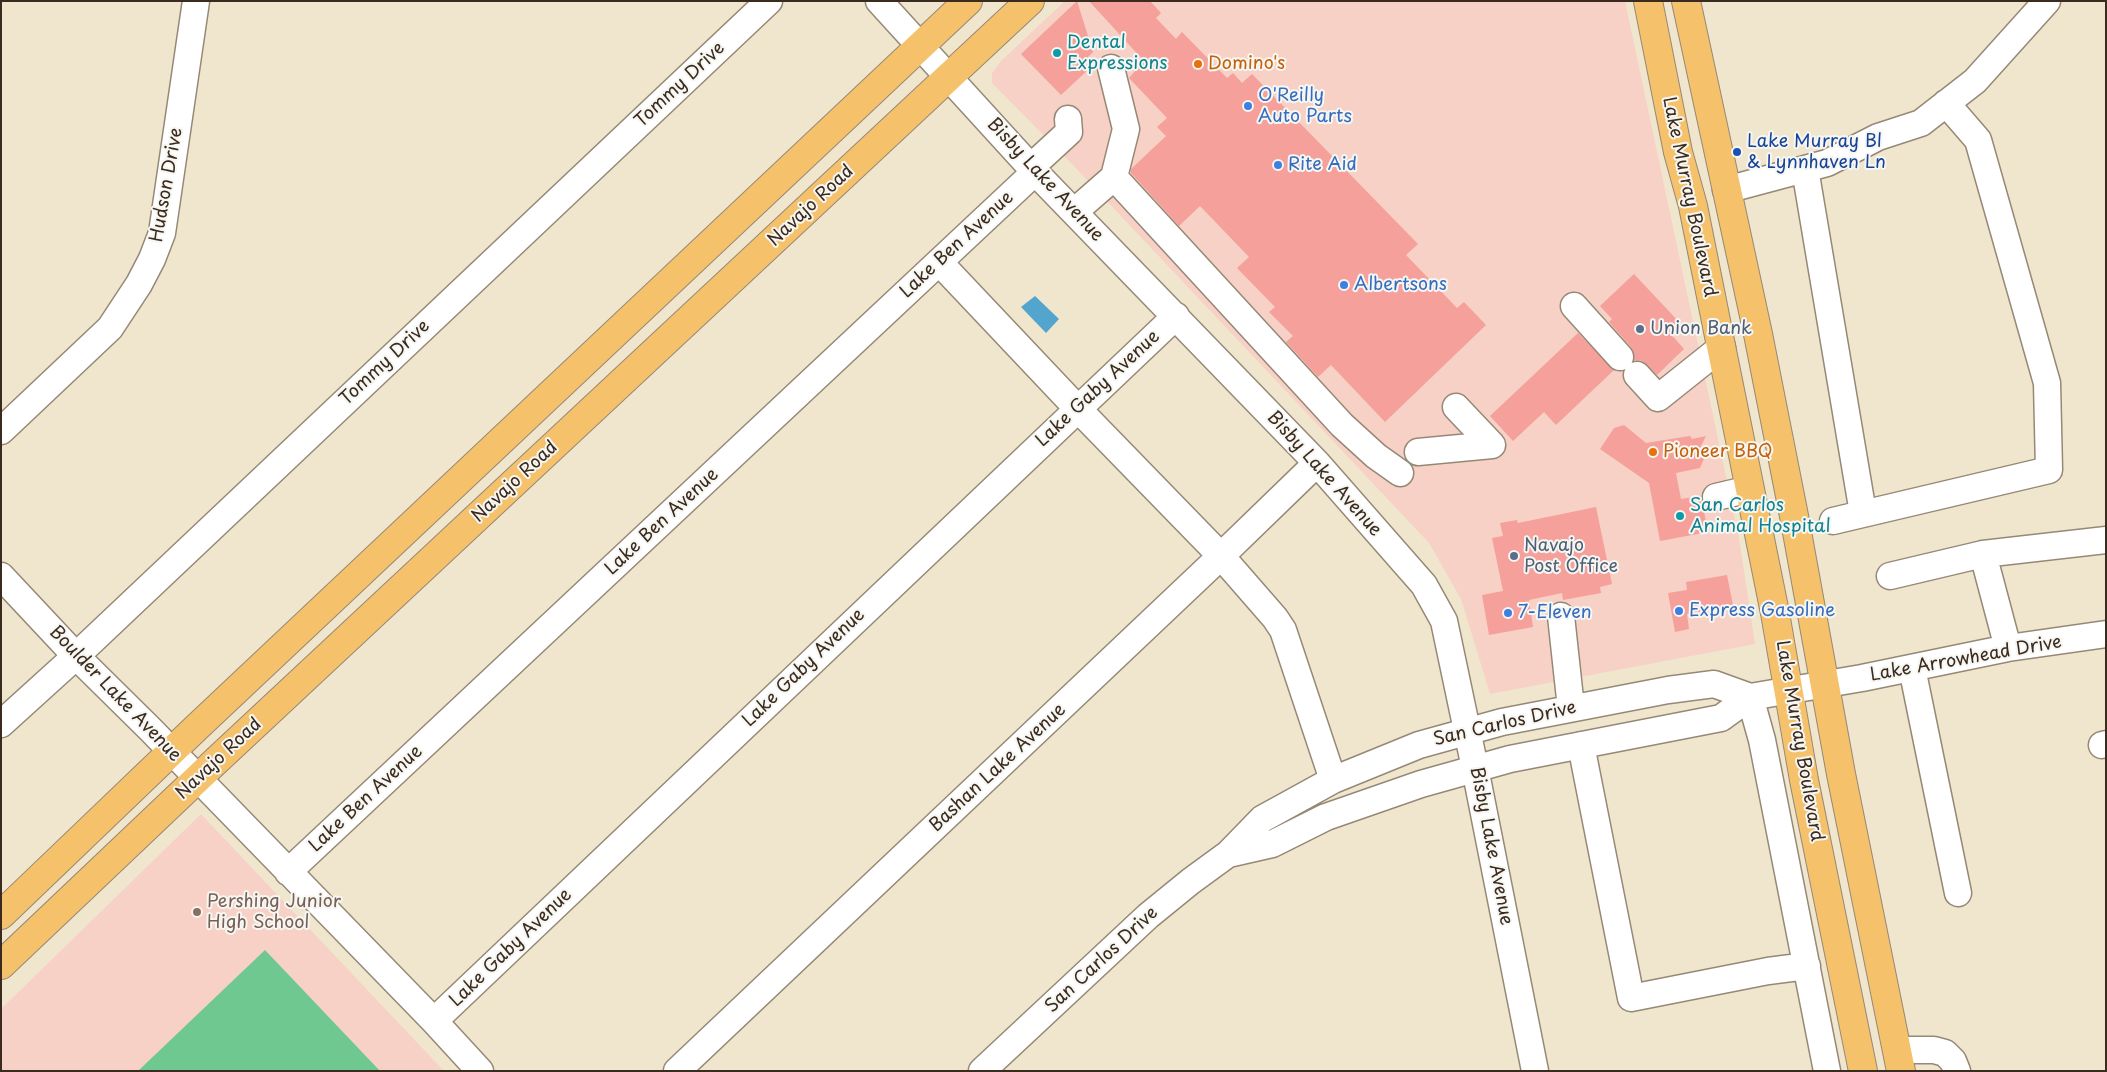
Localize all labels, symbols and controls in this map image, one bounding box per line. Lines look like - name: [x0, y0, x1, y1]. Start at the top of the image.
- place label: Dental Expressions: [1067, 32, 1167, 74]
- street label: Tommy Drive: [630, 38, 730, 132]
- marker: Dental Expressions: [1051, 47, 1063, 59]
- place label: Domino's: [1208, 53, 1285, 75]
- marker: Domino's: [1192, 58, 1204, 70]
- place label: O'Reilly Auto Parts: [1258, 85, 1352, 128]
- street label: Lake Murray Boulevard: [1657, 95, 1721, 299]
- marker: O'Reilly Auto Parts: [1242, 100, 1254, 112]
- street label: Bisby Lake Avenue: [982, 114, 1108, 246]
- street label: Hudson Drive: [146, 126, 188, 244]
- place label: Lake Murray Bl & Lynnhaven Ln: [1747, 131, 1886, 173]
- marker: Lake Murray Bl & Lynnhaven Ln: [1731, 146, 1743, 158]
- place label: Rite Aid: [1288, 154, 1357, 176]
- marker: Rite Aid: [1272, 159, 1284, 171]
- street label: Navajo Road: [764, 161, 858, 251]
- street label: Lake Ben Avenue: [896, 187, 1018, 303]
- place label: Albertsons: [1354, 274, 1447, 296]
- marker: Albertsons: [1338, 279, 1350, 291]
- street label: Tommy Drive: [335, 316, 435, 410]
- place label: Union Bank: [1650, 318, 1752, 340]
- marker: Union Bank: [1634, 323, 1646, 335]
- street label: Lake Gaby Avenue: [1032, 326, 1164, 452]
- street label: Bisby Lake Avenue: [1262, 407, 1386, 541]
- street label: Navajo Road: [468, 437, 562, 527]
- place label: Pioneer BBQ: [1663, 441, 1772, 463]
- marker: Pioneer BBQ: [1647, 446, 1659, 458]
- street label: Lake Ben Avenue: [601, 464, 723, 580]
- place label: San Carlos Animal Hospital: [1690, 495, 1831, 538]
- marker: San Carlos Animal Hospital: [1674, 510, 1686, 522]
- place label: Navajo Post Office: [1524, 535, 1618, 578]
- marker: Navajo Post Office: [1508, 550, 1520, 562]
- place label: Express Gasoline: [1689, 600, 1835, 622]
- place label: 7-Eleven: [1518, 602, 1592, 624]
- street label: Lake Gaby Avenue: [739, 604, 869, 732]
- marker: Express Gasoline: [1673, 605, 1685, 617]
- marker: 7-Eleven: [1502, 607, 1514, 619]
- street label: Boulder Lake Avenue: [45, 622, 185, 766]
- street label: Lake Arrowhead Drive: [1869, 632, 2063, 686]
- street label: Lake Murray Boulevard: [1771, 639, 1827, 843]
- street label: San Carlos Drive: [1432, 697, 1578, 751]
- street label: Bashan Lake Avenue: [925, 699, 1071, 837]
- street label: Navajo Road: [172, 714, 266, 804]
- street label: Lake Ben Avenue: [305, 741, 427, 857]
- street label: Bisby Lake Avenue: [1465, 765, 1517, 927]
- street label: Lake Gaby Avenue: [446, 884, 576, 1012]
- place label: Pershing Junior High School: [207, 891, 341, 934]
- street label: San Carlos Drive: [1041, 902, 1163, 1018]
- marker: Pershing Junior High School: [191, 906, 203, 918]

